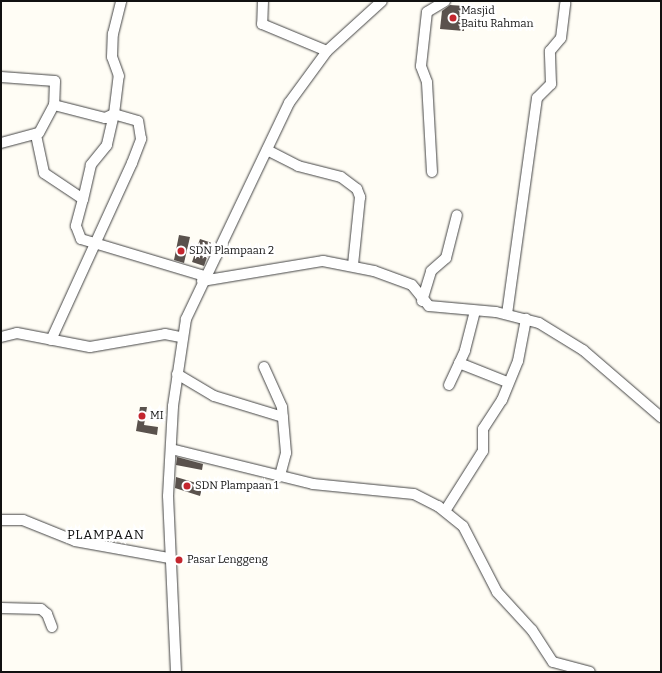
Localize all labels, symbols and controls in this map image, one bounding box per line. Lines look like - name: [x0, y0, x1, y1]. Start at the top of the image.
- place label: Masjid Baitu Rahman: [461, 5, 534, 31]
- marker: Masjid Baitu Rahman: [448, 13, 458, 23]
- place label: SDN Plampaan 2: [189, 244, 274, 258]
- marker: SDN Plampaan 2: [176, 246, 186, 256]
- place label: MI: [150, 409, 164, 423]
- marker: MI: [137, 411, 147, 421]
- place label: SDN Plampaan 1: [195, 479, 278, 493]
- marker: SDN Plampaan 1: [182, 481, 192, 491]
- district label: PLAMPAAN: [67, 527, 145, 543]
- place label: Pasar Lenggeng: [187, 553, 268, 567]
- marker: Pasar Lenggeng: [174, 555, 184, 565]

